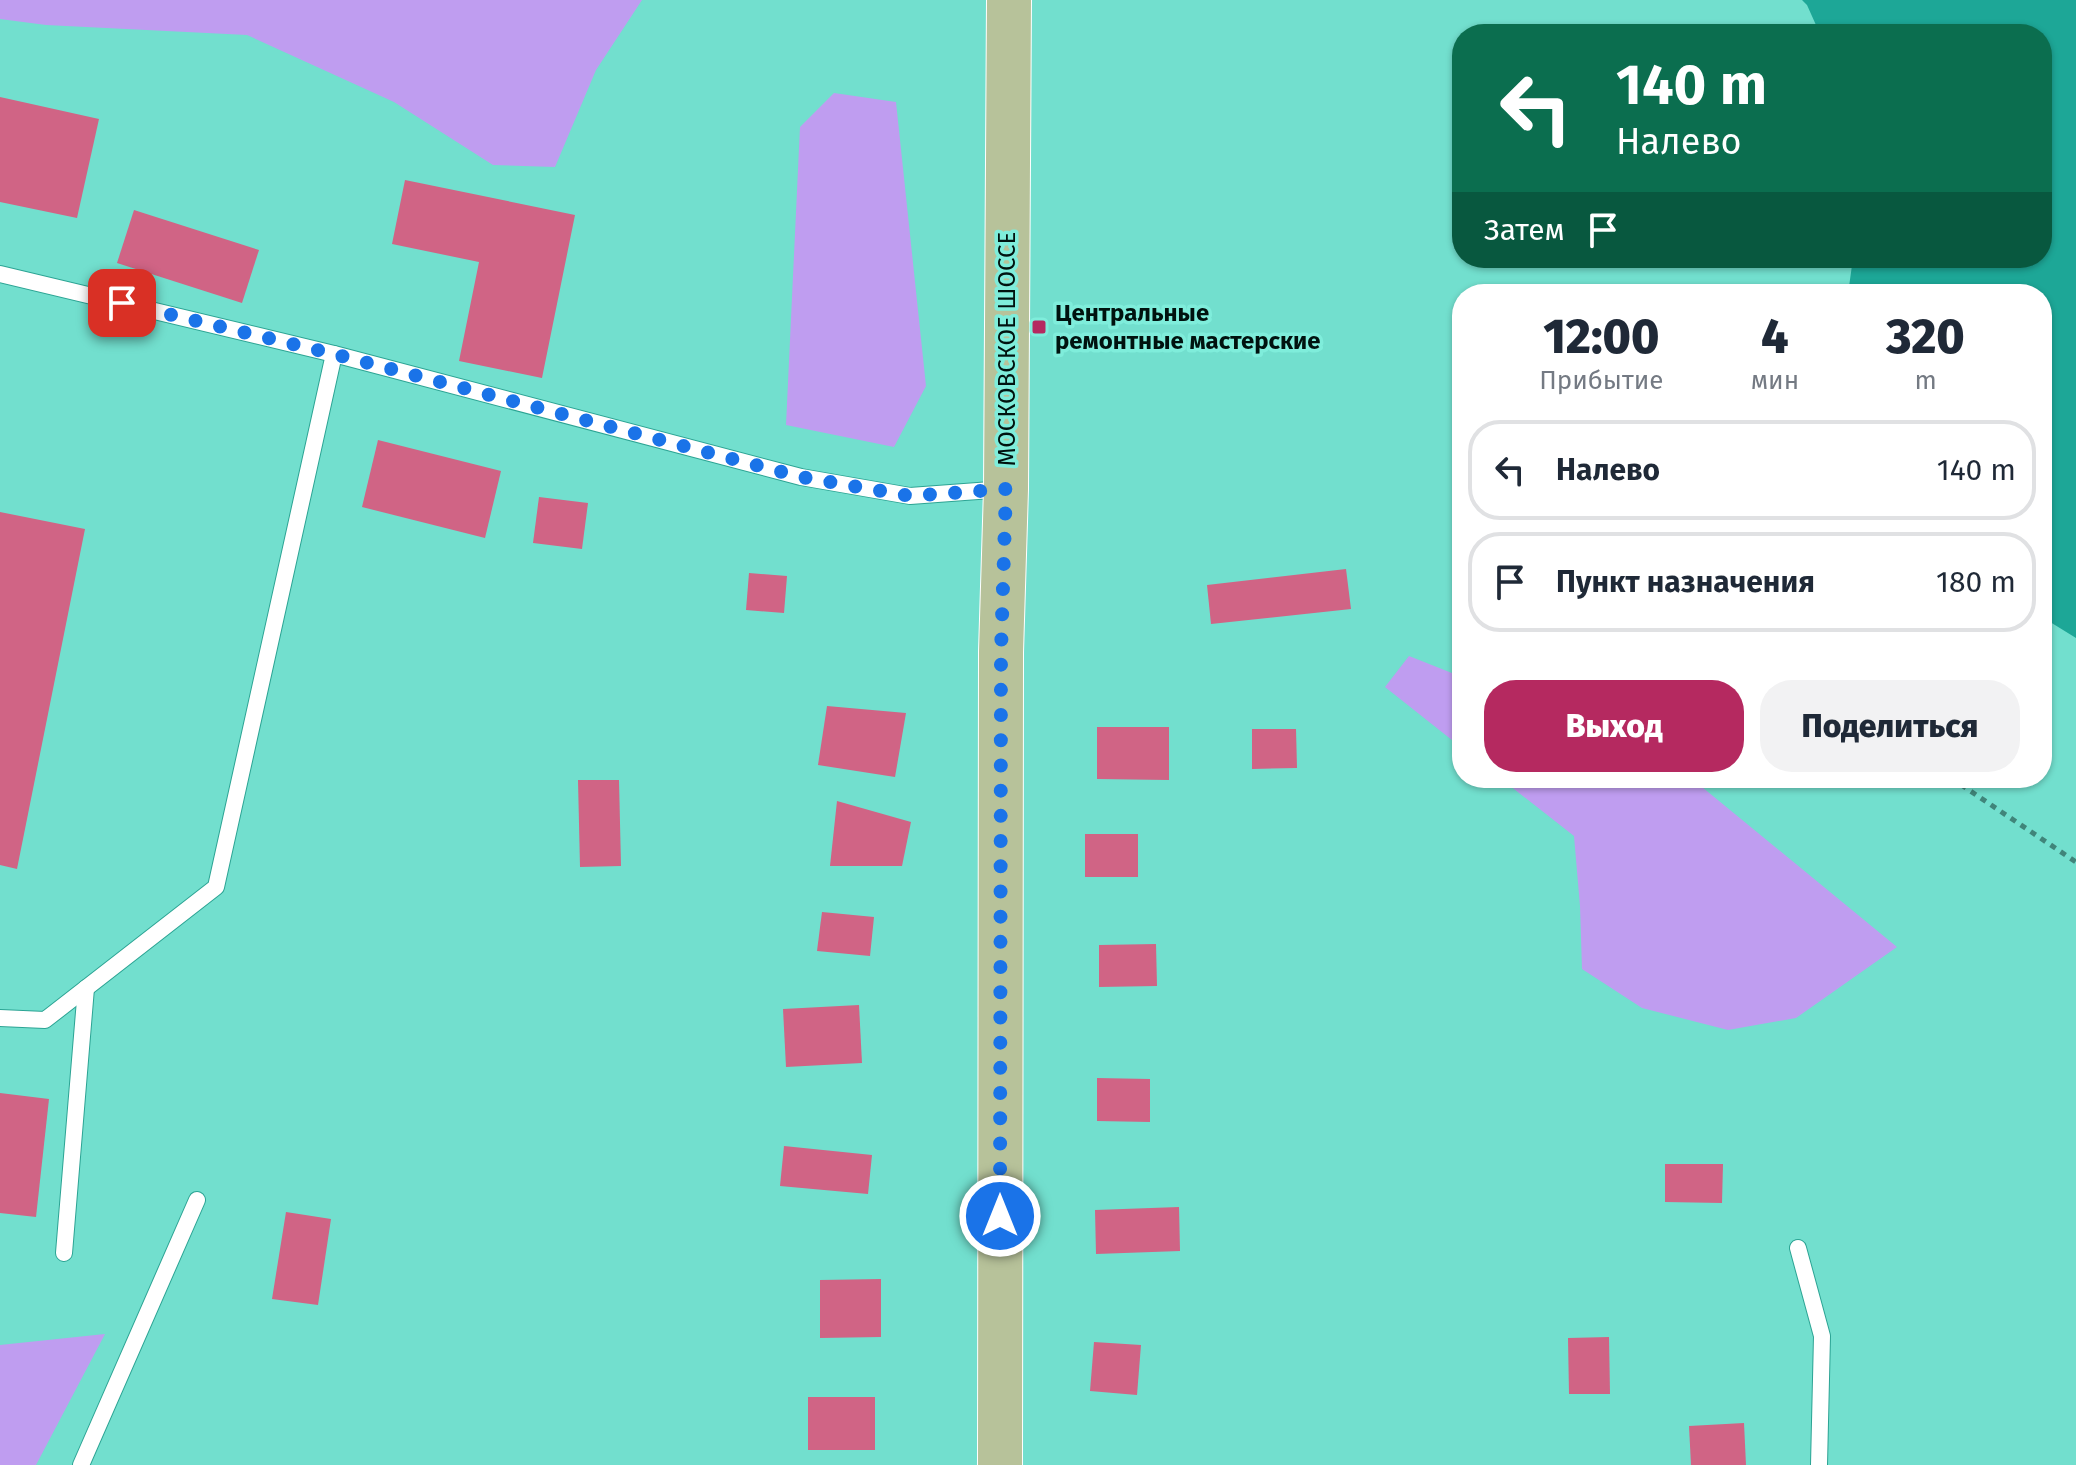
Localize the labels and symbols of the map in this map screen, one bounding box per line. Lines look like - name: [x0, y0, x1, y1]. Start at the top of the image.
- street label: МОСКОВСКОЕ ШОССЕ: [993, 232, 1021, 466]
- pin: [88, 269, 156, 337]
- place label: Центральные ремонтные мастерские: [1055, 299, 1321, 355]
- marker: Центральные ремонтные мастерские: [1030, 318, 1048, 336]
- position arrow: [958, 1174, 1042, 1258]

